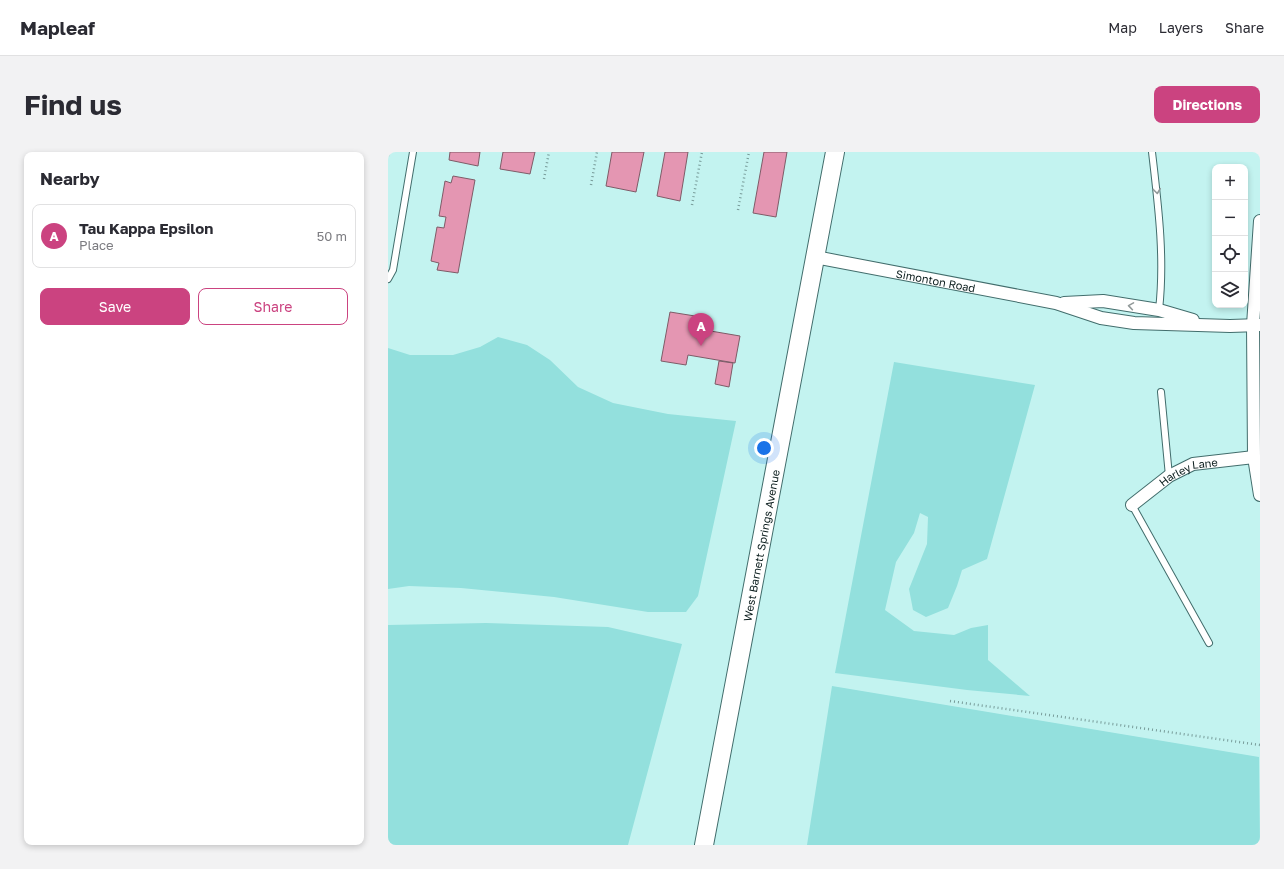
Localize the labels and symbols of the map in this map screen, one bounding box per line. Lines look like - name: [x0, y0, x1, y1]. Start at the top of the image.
- one-way arrow: [1152, 188, 1161, 194]
- street label: Simonton Road: [895, 266, 977, 294]
- one-way arrow: [1128, 302, 1134, 311]
- pin: A: [688, 313, 714, 346]
- your location: [754, 438, 774, 458]
- street label: Harley Lane: [1156, 455, 1218, 488]
- street label: West Barnett Springs Avenue: [740, 468, 781, 622]

